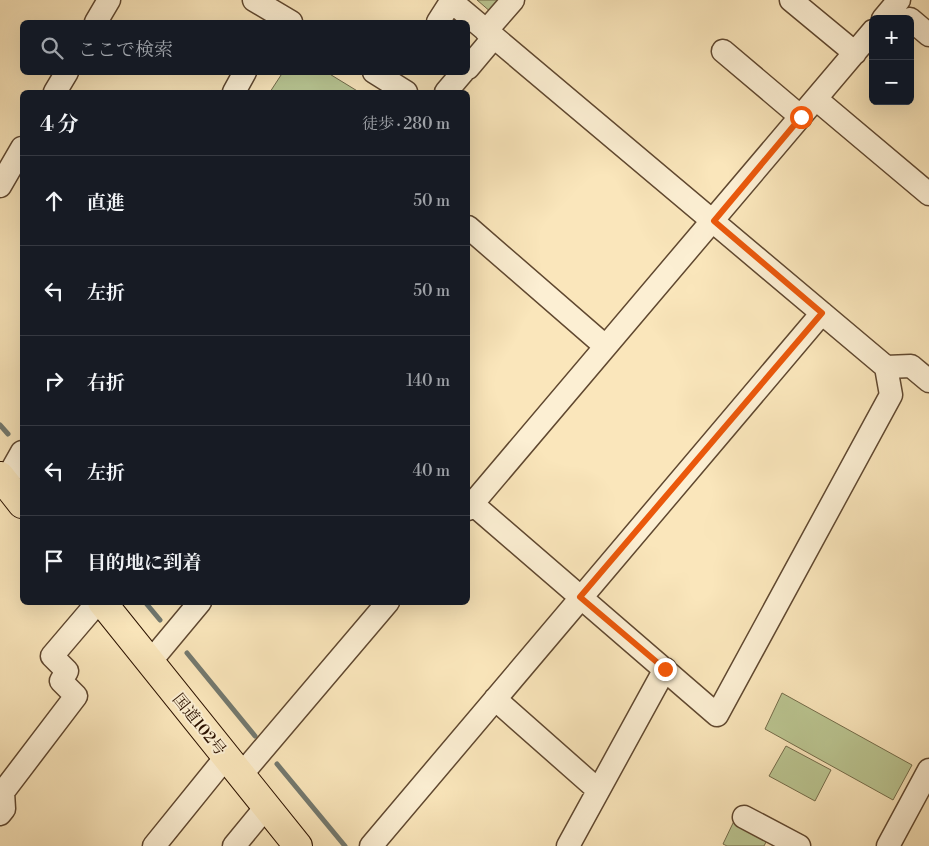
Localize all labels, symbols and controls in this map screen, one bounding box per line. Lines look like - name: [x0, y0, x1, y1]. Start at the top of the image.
- map controls: [869, 15, 914, 105]
- button: +: [869, 15, 914, 60]
- search box: [20, 20, 470, 75]
- icon: search: [38, 34, 66, 62]
- text: ここで検索: [78, 38, 173, 62]
- button: −: [869, 60, 914, 105]
- route start: [790, 106, 813, 129]
- text: 4 分: [40, 112, 78, 138]
- text: 徒歩 · 280 m: [362, 114, 450, 134]
- icon: ahead: [40, 187, 68, 215]
- text: 直進: [87, 191, 125, 215]
- text: 50 m: [413, 191, 450, 211]
- icon: left: [40, 277, 68, 305]
- text: 左折: [87, 281, 125, 305]
- text: 50 m: [413, 281, 450, 301]
- icon: right: [40, 367, 68, 395]
- text: 右折: [87, 371, 125, 395]
- text: 140 m: [406, 371, 450, 391]
- icon: left: [40, 457, 68, 485]
- text: 左折: [87, 461, 125, 485]
- text: 40 m: [413, 461, 450, 481]
- icon: arrive: [40, 547, 68, 575]
- text: 目的地に到着: [87, 551, 201, 575]
- route end: [654, 658, 677, 681]
- street label: 国道102号: [168, 690, 230, 760]

